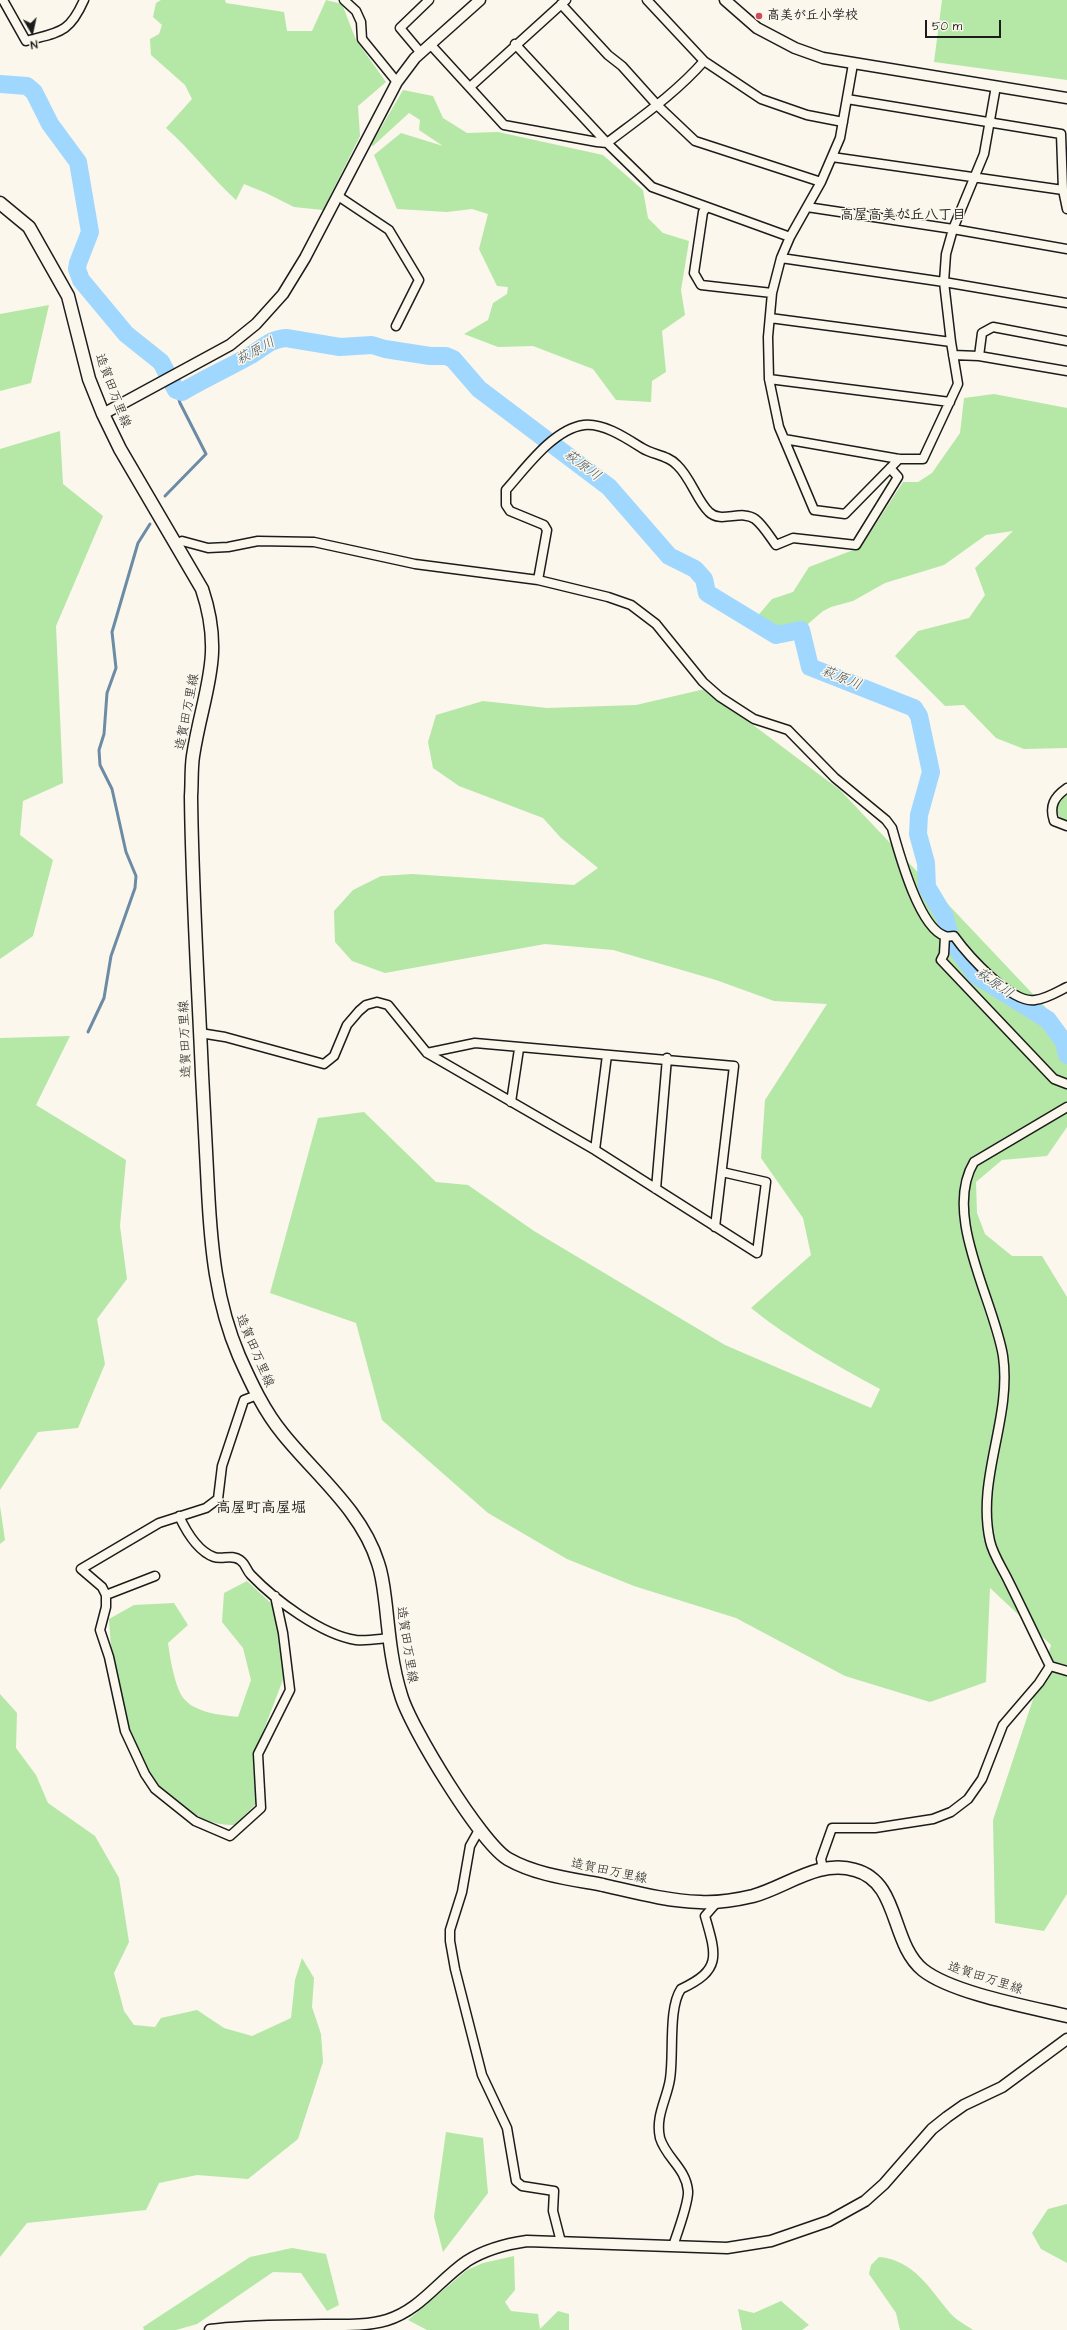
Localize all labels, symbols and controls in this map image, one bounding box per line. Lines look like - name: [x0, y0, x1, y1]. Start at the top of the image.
- place label: 高美が丘小学校: [767, 8, 858, 24]
- marker: 高美が丘小学校: [754, 11, 764, 21]
- north arrow: [12, 12, 52, 52]
- scale bar: [927, 12, 1003, 38]
- text: 50 m: [932, 18, 962, 35]
- text: N: [29, 36, 39, 52]
- district label: 高屋高美が丘八丁目: [840, 208, 966, 224]
- water label: 萩原川: [234, 335, 278, 369]
- street label: 造賀田万里線: [91, 352, 133, 430]
- water label: 萩原川: [560, 447, 604, 485]
- water label: 萩原川: [818, 663, 864, 695]
- street label: 造賀田万里線: [173, 672, 203, 752]
- water label: 萩原川: [972, 965, 1016, 1003]
- street label: 造賀田万里線: [177, 1000, 195, 1078]
- street label: 造賀田万里線: [232, 1312, 276, 1390]
- district label: 高屋町高屋堀: [216, 1500, 306, 1518]
- street label: 造賀田万里線: [392, 1605, 420, 1685]
- street label: 造賀田万里線: [569, 1856, 649, 1888]
- street label: 造賀田万里線: [945, 1960, 1025, 1998]

